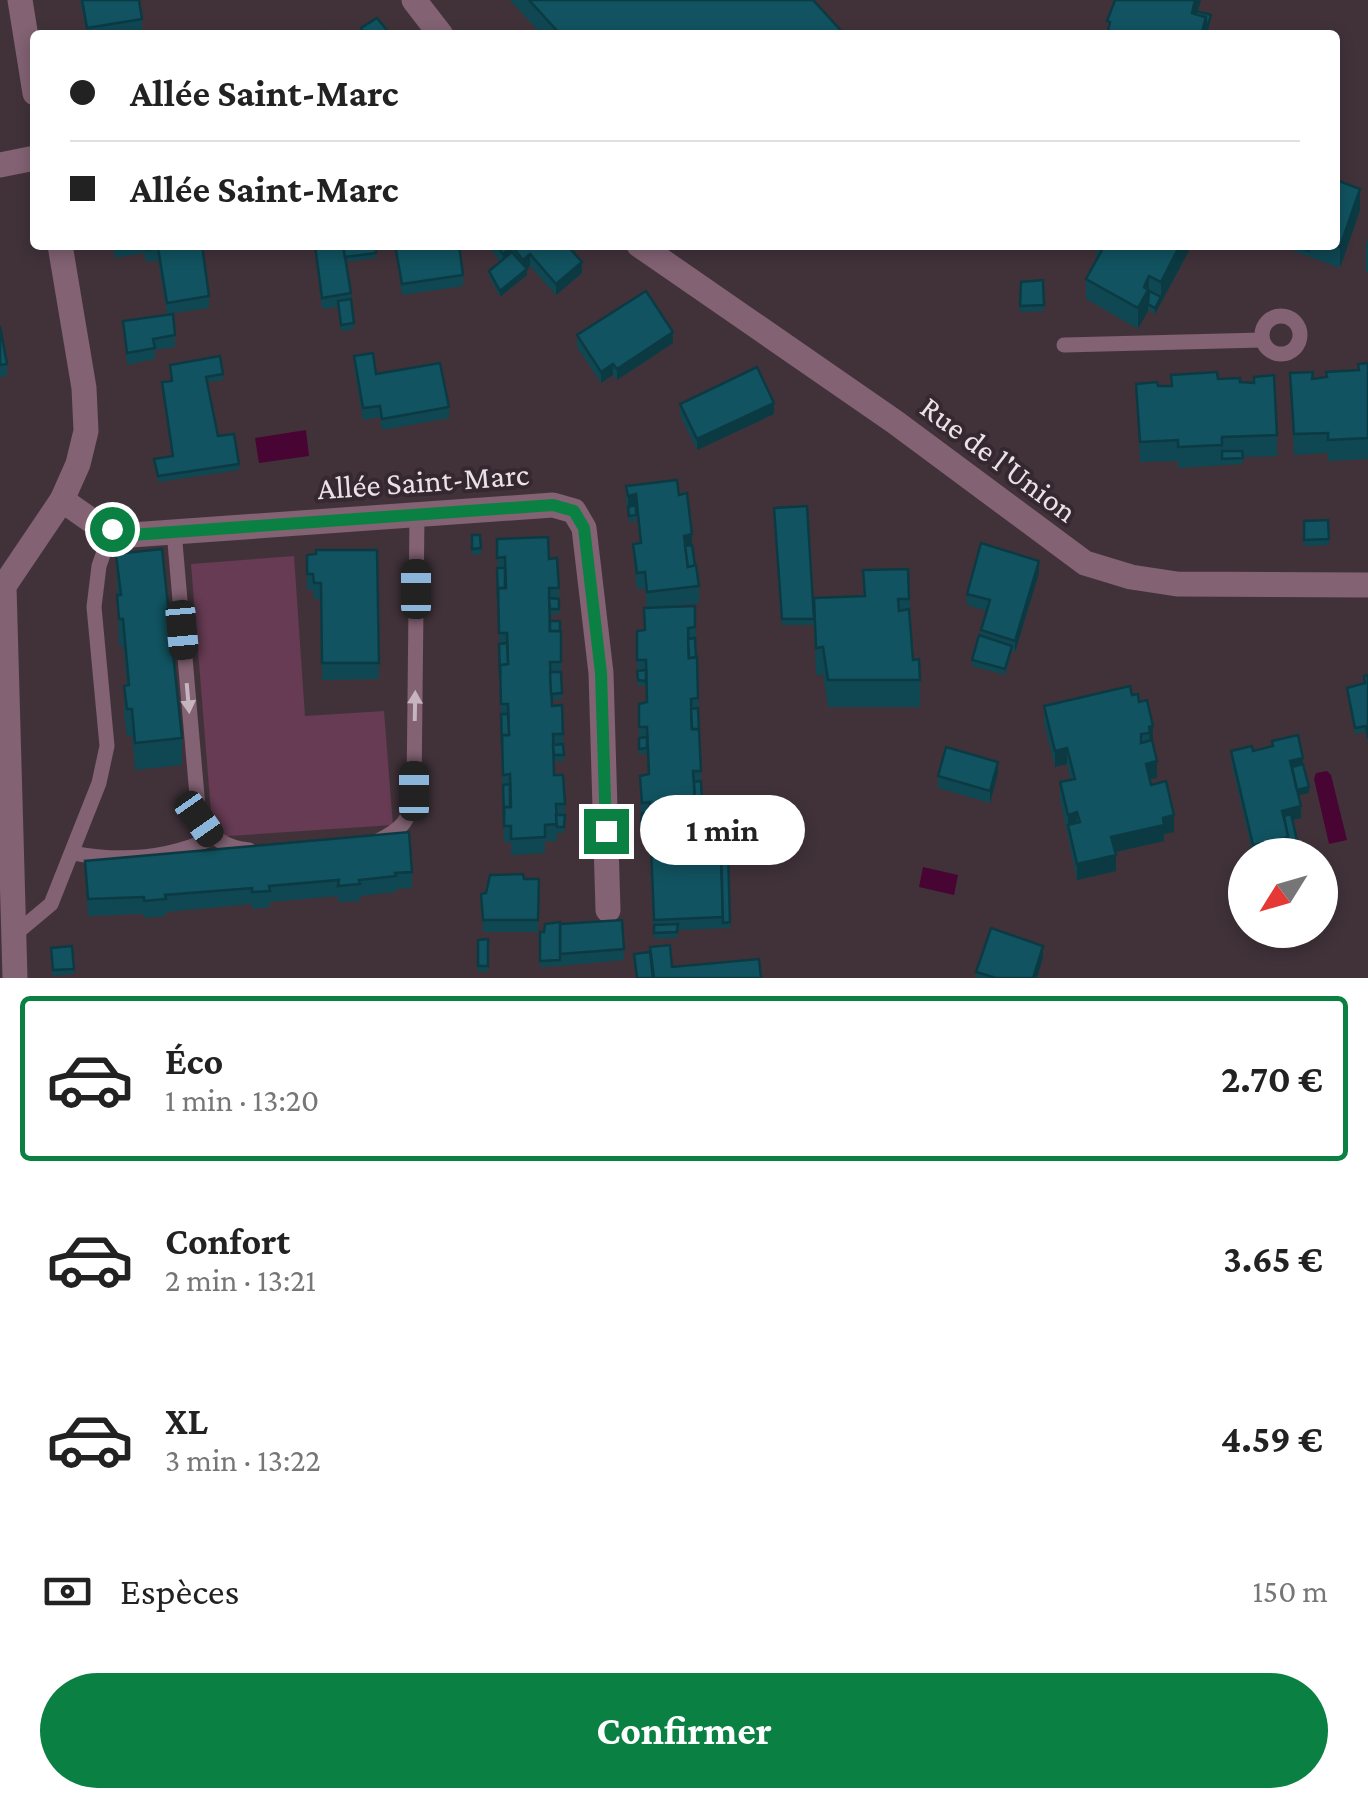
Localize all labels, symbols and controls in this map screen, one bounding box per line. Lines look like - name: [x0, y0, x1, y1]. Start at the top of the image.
- text: Allée Saint-Marc: [130, 72, 399, 114]
- text: Allée Saint-Marc: [130, 168, 399, 210]
- street label: Rue de l'Union: [914, 389, 1084, 529]
- street label: Allée Saint-Marc: [316, 456, 531, 506]
- route start: [90, 507, 135, 552]
- car: [401, 559, 431, 619]
- car: [164, 599, 200, 661]
- one-way arrow: [180, 683, 196, 715]
- one-way arrow: [407, 690, 423, 722]
- car: [399, 761, 429, 821]
- car: [170, 786, 228, 852]
- callout: 1 min: [641, 796, 806, 866]
- route end: [584, 809, 629, 854]
- text: 1 min: [686, 812, 759, 848]
- north arrow: [1228, 838, 1338, 948]
- map controls: [1228, 838, 1338, 948]
- icon: car: [45, 1034, 135, 1124]
- text: Éco: [165, 1040, 223, 1082]
- text: 2.70 €: [1221, 1058, 1323, 1100]
- text: 1 min · 13:20: [165, 1082, 319, 1118]
- icon: car: [45, 1214, 135, 1304]
- text: Confort: [165, 1220, 290, 1262]
- text: 3.65 €: [1223, 1238, 1323, 1280]
- text: 2 min · 13:21: [165, 1262, 316, 1298]
- icon: car: [45, 1394, 135, 1484]
- text: XL: [165, 1400, 208, 1442]
- text: 4.59 €: [1221, 1418, 1323, 1460]
- text: 3 min · 13:22: [165, 1442, 321, 1478]
- icon: cash: [40, 1564, 95, 1619]
- text: Espèces: [120, 1570, 239, 1612]
- text: 150 m: [1252, 1573, 1328, 1609]
- button: Confirmer: [40, 1673, 1328, 1788]

